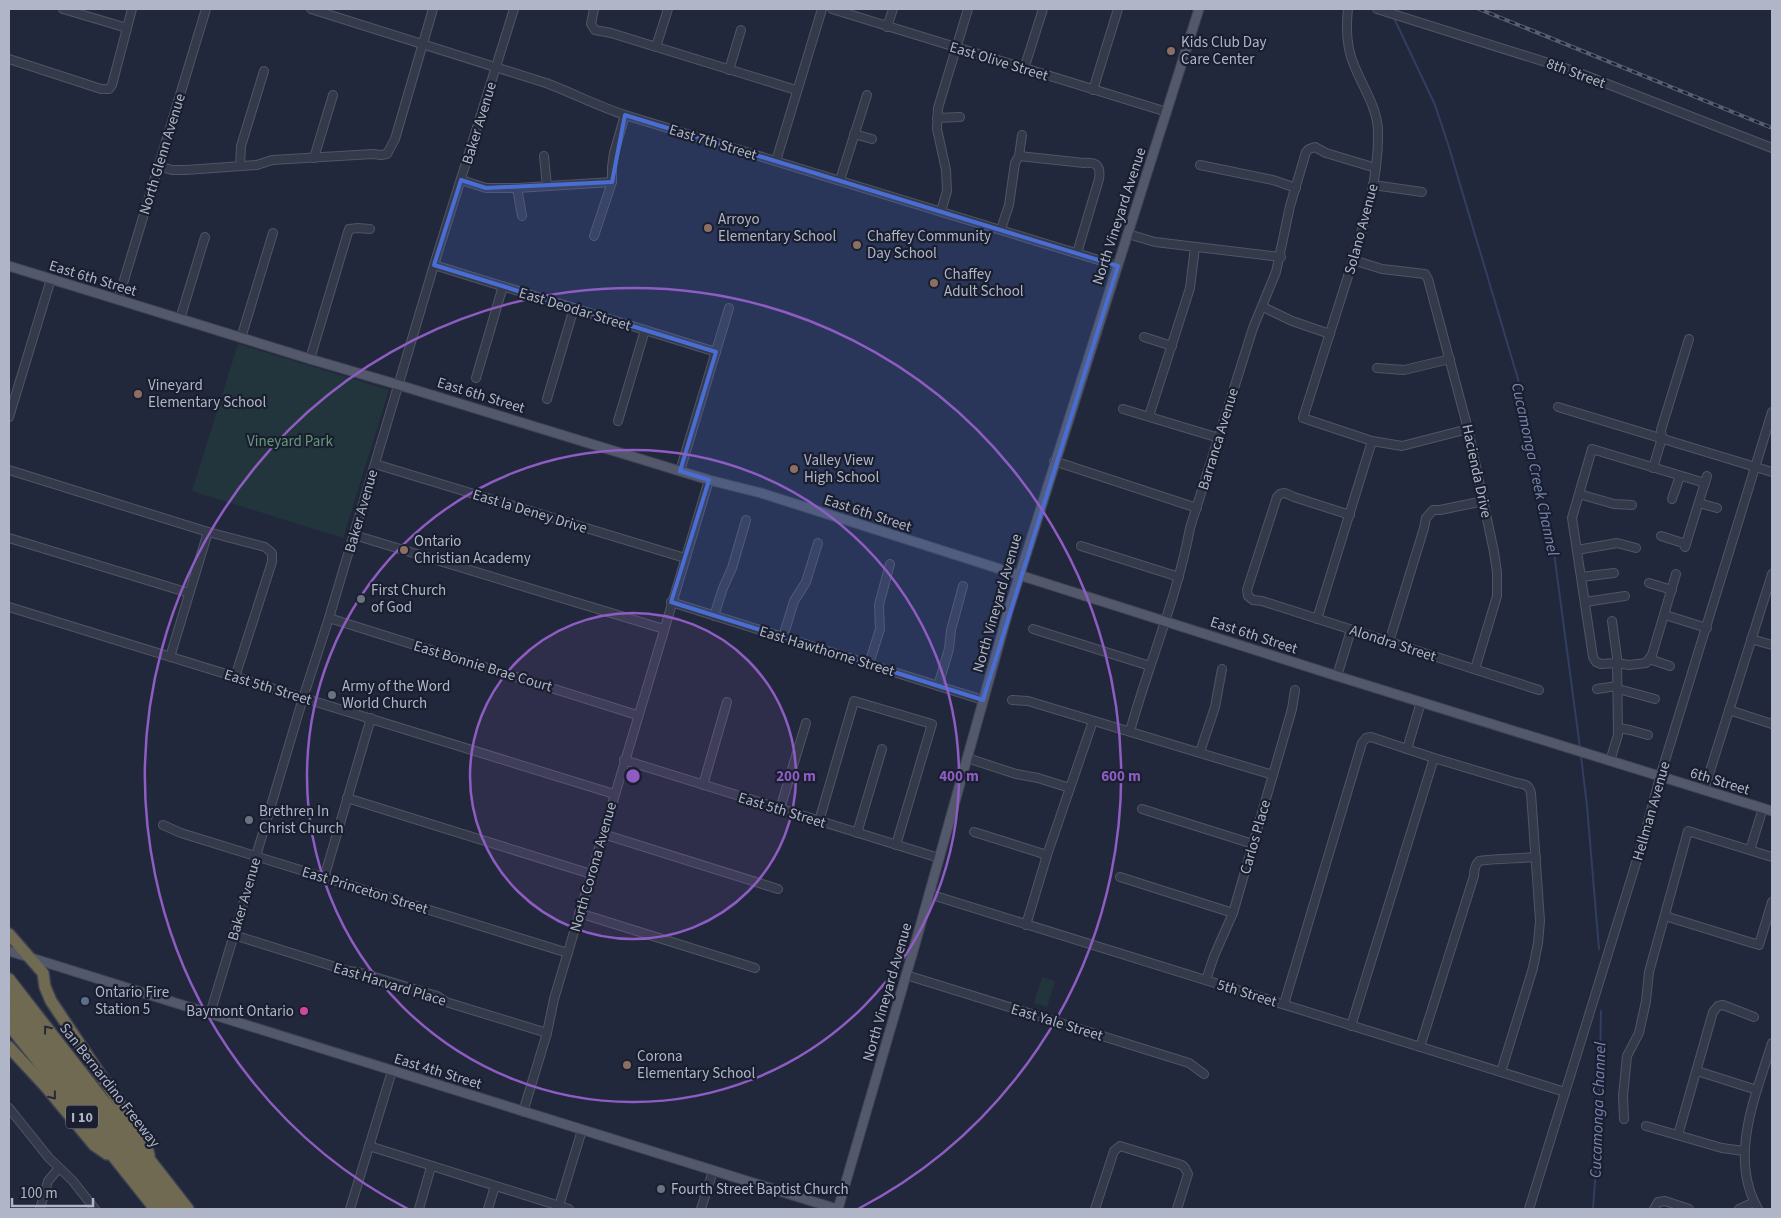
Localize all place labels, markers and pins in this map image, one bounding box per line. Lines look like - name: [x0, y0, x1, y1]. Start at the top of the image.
- place label: Kids Club Day Care Center: [1181, 32, 1267, 70]
- marker: Kids Club Day Care Center: [1165, 45, 1177, 57]
- place label: Arroyo Elementary School: [718, 209, 836, 247]
- marker: Arroyo Elementary School: [702, 222, 714, 234]
- place label: Chaffey Community Day School: [867, 226, 991, 264]
- marker: Chaffey Community Day School: [851, 239, 863, 251]
- place label: Chaffey Adult School: [944, 264, 1024, 302]
- marker: Chaffey Adult School: [928, 277, 940, 289]
- place label: Vineyard Elementary School: [148, 375, 266, 413]
- marker: Vineyard Elementary School: [132, 388, 144, 400]
- place label: Valley View High School: [804, 450, 879, 488]
- marker: Valley View High School: [788, 463, 800, 475]
- place label: Ontario Christian Academy: [414, 531, 531, 569]
- marker: Ontario Christian Academy: [398, 544, 410, 556]
- place label: First Church of God: [371, 580, 446, 618]
- marker: First Church of God: [355, 593, 367, 605]
- place label: Army of the Word World Church: [342, 676, 450, 714]
- marker: Army of the Word World Church: [326, 689, 338, 701]
- centre of rings: [624, 767, 642, 785]
- place label: Brethren In Christ Church: [259, 801, 344, 839]
- marker: Brethren In Christ Church: [243, 814, 255, 826]
- place label: Ontario Fire Station 5: [95, 982, 169, 1020]
- marker: Ontario Fire Station 5: [79, 995, 91, 1007]
- place label: Baymont Ontario: [186, 1001, 294, 1022]
- marker: Baymont Ontario: [298, 1005, 310, 1017]
- place label: Corona Elementary School: [637, 1046, 755, 1084]
- marker: Corona Elementary School: [621, 1059, 633, 1071]
- place label: Fourth Street Baptist Church: [671, 1179, 849, 1200]
- marker: Fourth Street Baptist Church: [655, 1183, 667, 1195]

